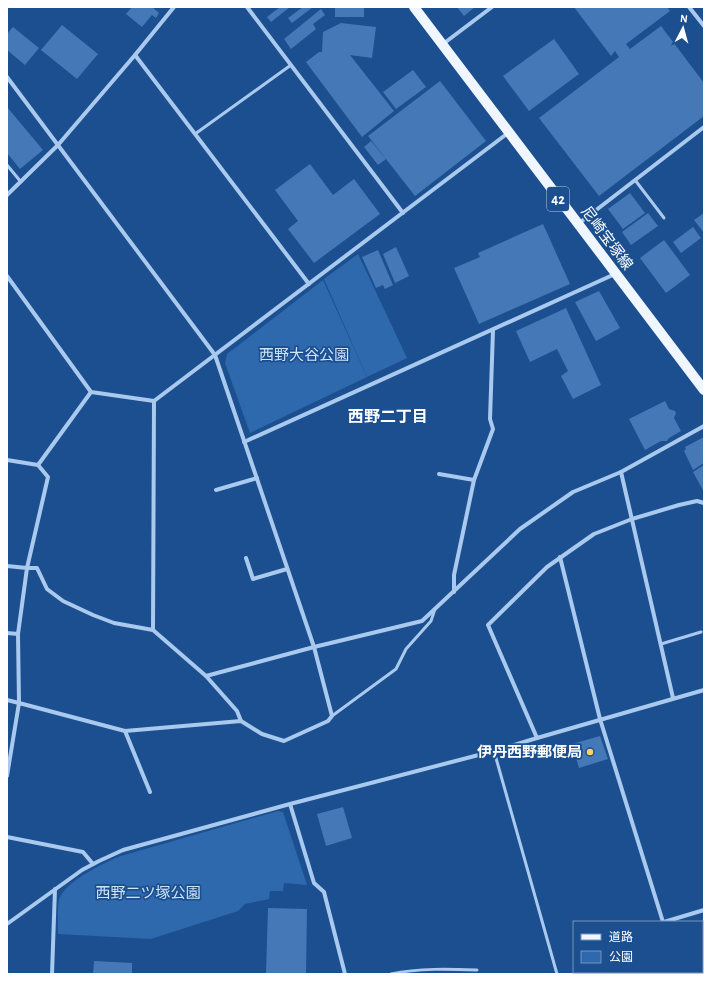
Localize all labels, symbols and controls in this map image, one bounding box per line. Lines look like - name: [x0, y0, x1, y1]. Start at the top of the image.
- north arrow: [663, 8, 703, 48]
- text: N: [680, 13, 688, 24]
- road number: 42: [547, 187, 569, 211]
- street label: 尼崎宝塚線: [578, 203, 636, 273]
- park label: 西野大谷公園: [259, 347, 349, 363]
- district label: 西野二丁目: [348, 408, 428, 425]
- place label: 伊丹西野郵便局: [477, 744, 582, 760]
- marker: 伊丹西野郵便局: [585, 747, 595, 757]
- park label: 西野二ツ塚公園: [95, 885, 201, 901]
- legend: [573, 921, 703, 973]
- text: 道路: [609, 930, 633, 943]
- text: 公園: [609, 951, 633, 963]

